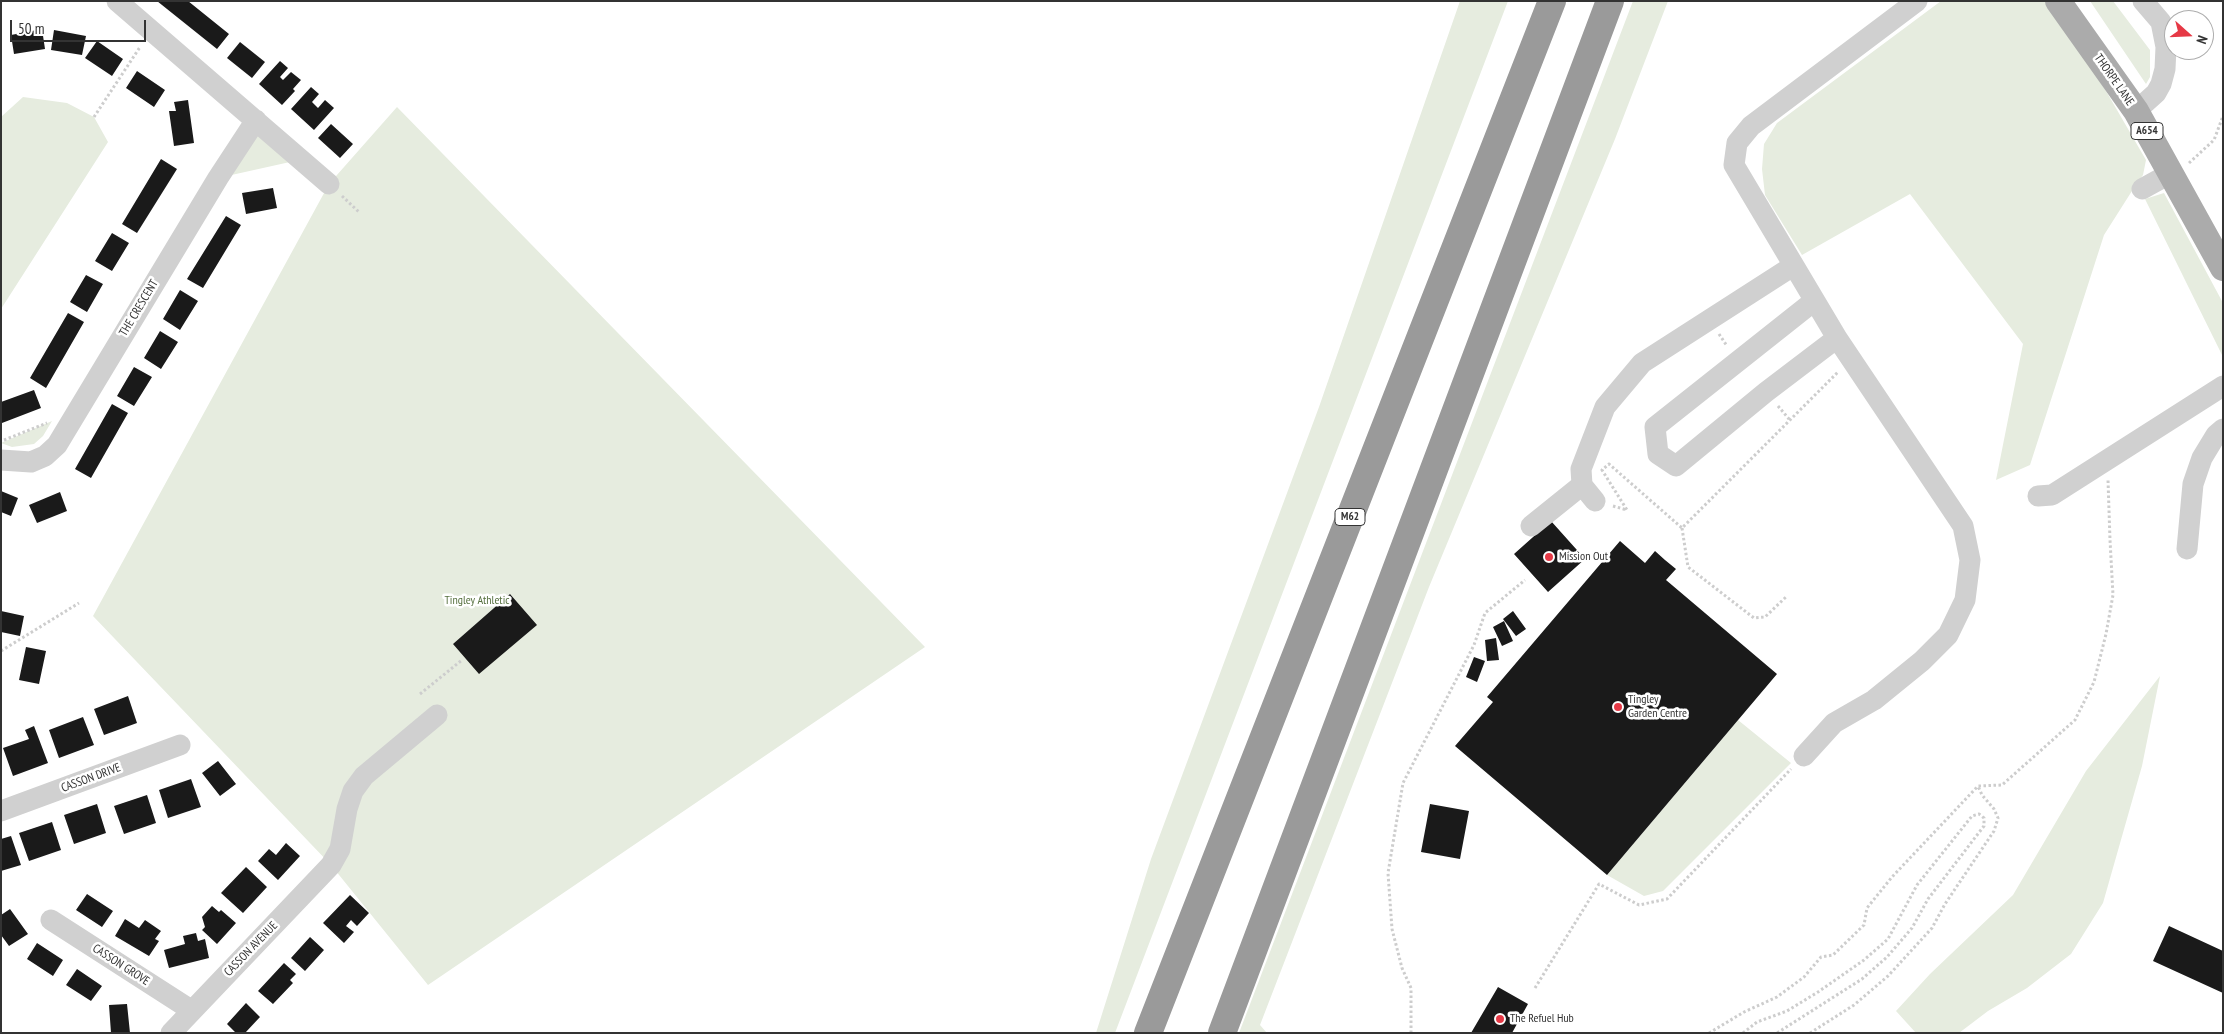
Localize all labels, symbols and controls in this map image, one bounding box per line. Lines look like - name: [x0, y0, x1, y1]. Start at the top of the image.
- scale bar: [12, 10, 149, 42]
- north arrow: [2164, 10, 2214, 60]
- text: 50 m: [18, 19, 44, 38]
- text: N: [2192, 33, 2212, 46]
- street label: THORPE LANE: [2091, 51, 2137, 109]
- road number: A654: [2131, 122, 2163, 140]
- street label: THE CRESCENT: [116, 277, 162, 339]
- road number: M62: [1335, 508, 1365, 526]
- place label: Mission Out: [1559, 550, 1608, 564]
- marker: Mission Out: [1543, 551, 1555, 563]
- park label: Tingley Athletic: [444, 594, 510, 608]
- place label: Tingley Garden Centre: [1628, 693, 1687, 721]
- marker: Tingley Garden Centre: [1612, 701, 1624, 713]
- street label: CASSON DRIVE: [59, 761, 123, 795]
- street label: CASSON AVENUE: [221, 919, 281, 979]
- street label: CASSON GROVE: [90, 941, 152, 989]
- place label: The Refuel Hub: [1510, 1012, 1574, 1026]
- marker: The Refuel Hub: [1494, 1013, 1506, 1025]

